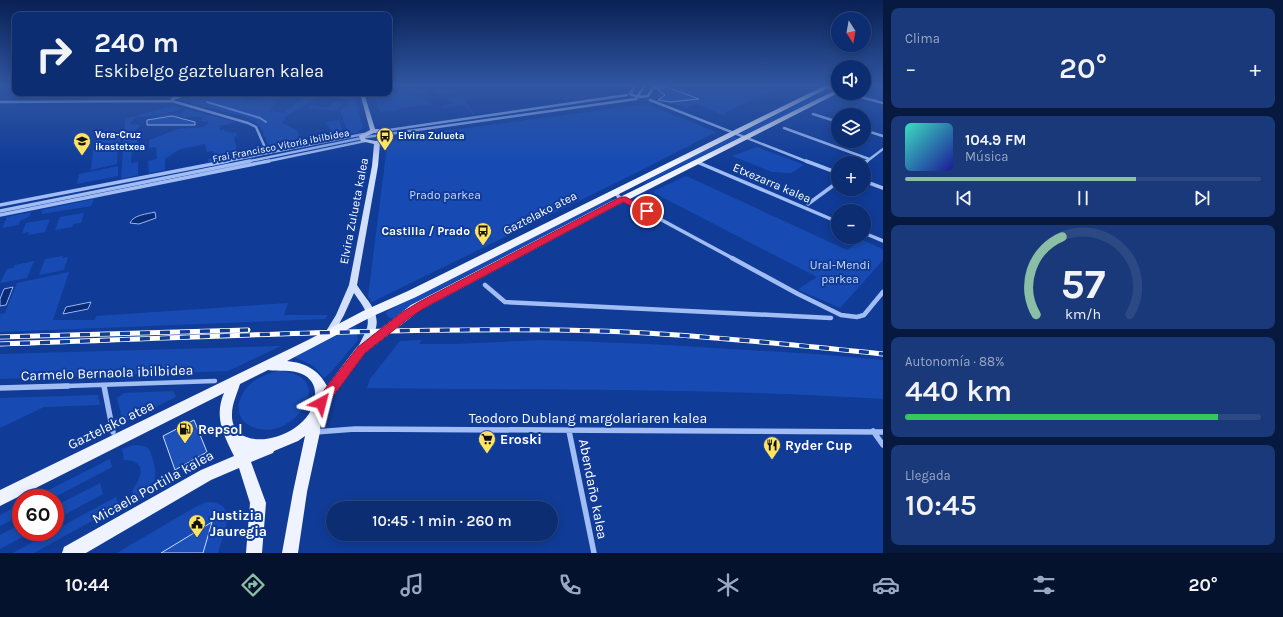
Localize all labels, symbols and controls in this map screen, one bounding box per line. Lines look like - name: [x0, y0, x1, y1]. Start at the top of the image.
- north arrow: [831, 12, 871, 52]
- map controls: [831, 12, 871, 244]
- text: 240 m: [94, 26, 179, 59]
- icon: right: [28, 28, 80, 80]
- text: Clima: [905, 31, 940, 46]
- text: 20°: [1059, 50, 1107, 86]
- text: −: [905, 56, 917, 82]
- text: +: [1249, 56, 1261, 82]
- text: Eskibelgo gazteluaren kalea: [94, 60, 324, 82]
- button: sound: [831, 60, 871, 100]
- button: layers: [831, 108, 871, 148]
- bus stop icon: Elvira Zulueta: [375, 126, 395, 151]
- street label: Frai Francisco Vitoria ibilbidea: [212, 127, 350, 165]
- place label: Vera-Cruz ikastetxea: [95, 129, 145, 153]
- place label: Elvira Zulueta: [398, 130, 465, 142]
- school or university icon: Vera-Cruz ikastetxea: [72, 131, 92, 156]
- text: 104.9 FM: [965, 131, 1026, 149]
- text: Música: [965, 149, 1008, 164]
- button: +: [831, 156, 871, 196]
- street label: Elvira Zulueta kalea: [337, 157, 371, 265]
- street label: Etxezarra kalea: [731, 160, 813, 206]
- icon: previous: [953, 187, 975, 209]
- icon: pause: [1072, 187, 1094, 209]
- icon: next: [1191, 187, 1213, 209]
- park label: Prado parkea: [409, 188, 481, 202]
- street label: Gaztelako atea: [501, 188, 579, 238]
- pin: [630, 194, 664, 228]
- icon: arrive: [636, 200, 658, 222]
- button: −: [831, 204, 871, 244]
- bus stop icon: Castilla / Prado: [473, 221, 493, 246]
- place label: Castilla / Prado: [381, 224, 470, 238]
- park label: Ural-Mendi parkea: [810, 258, 870, 286]
- text: 57: [1061, 259, 1105, 307]
- text: km/h: [1065, 305, 1101, 322]
- text: Autonomía · 88%: [905, 354, 1004, 369]
- street label: Carmelo Bernaola ibilbidea: [21, 361, 193, 385]
- text: 440 km: [905, 373, 1012, 409]
- position arrow: [300, 382, 342, 424]
- street label: Gaztelako atea: [65, 397, 157, 453]
- street label: Teodoro Dublang margolariaren kalea: [469, 410, 707, 427]
- fuel station icon: Repsol: [175, 419, 195, 444]
- place label: Repsol: [198, 421, 243, 438]
- supermarket icon: Eroski: [477, 429, 497, 454]
- place label: Eroski: [500, 431, 542, 448]
- restaurant icon: Ryder Cup: [762, 435, 782, 460]
- street label: Abendaño kalea: [575, 437, 611, 541]
- place label: Ryder Cup: [785, 437, 852, 454]
- street label: Micaela Portilla kalea: [89, 447, 217, 527]
- text: Llegada: [905, 468, 951, 483]
- text: 10:45: [905, 487, 977, 523]
- speed limit sign: 60: [12, 489, 64, 541]
- place label: Justizia Jauregia: [210, 507, 267, 540]
- text: 10:45 · 1 min · 260 m: [372, 512, 512, 530]
- public building icon: Justizia Jauregia: [187, 513, 207, 538]
- icon: directions: [239, 571, 267, 599]
- icon: music: [398, 571, 426, 599]
- icon: phone: [556, 571, 584, 599]
- icon: climate: [714, 571, 742, 599]
- icon: car: [872, 571, 900, 599]
- icon: filters: [1030, 571, 1058, 599]
- text: 10:44: [65, 574, 109, 596]
- text: 20°: [1189, 574, 1218, 596]

